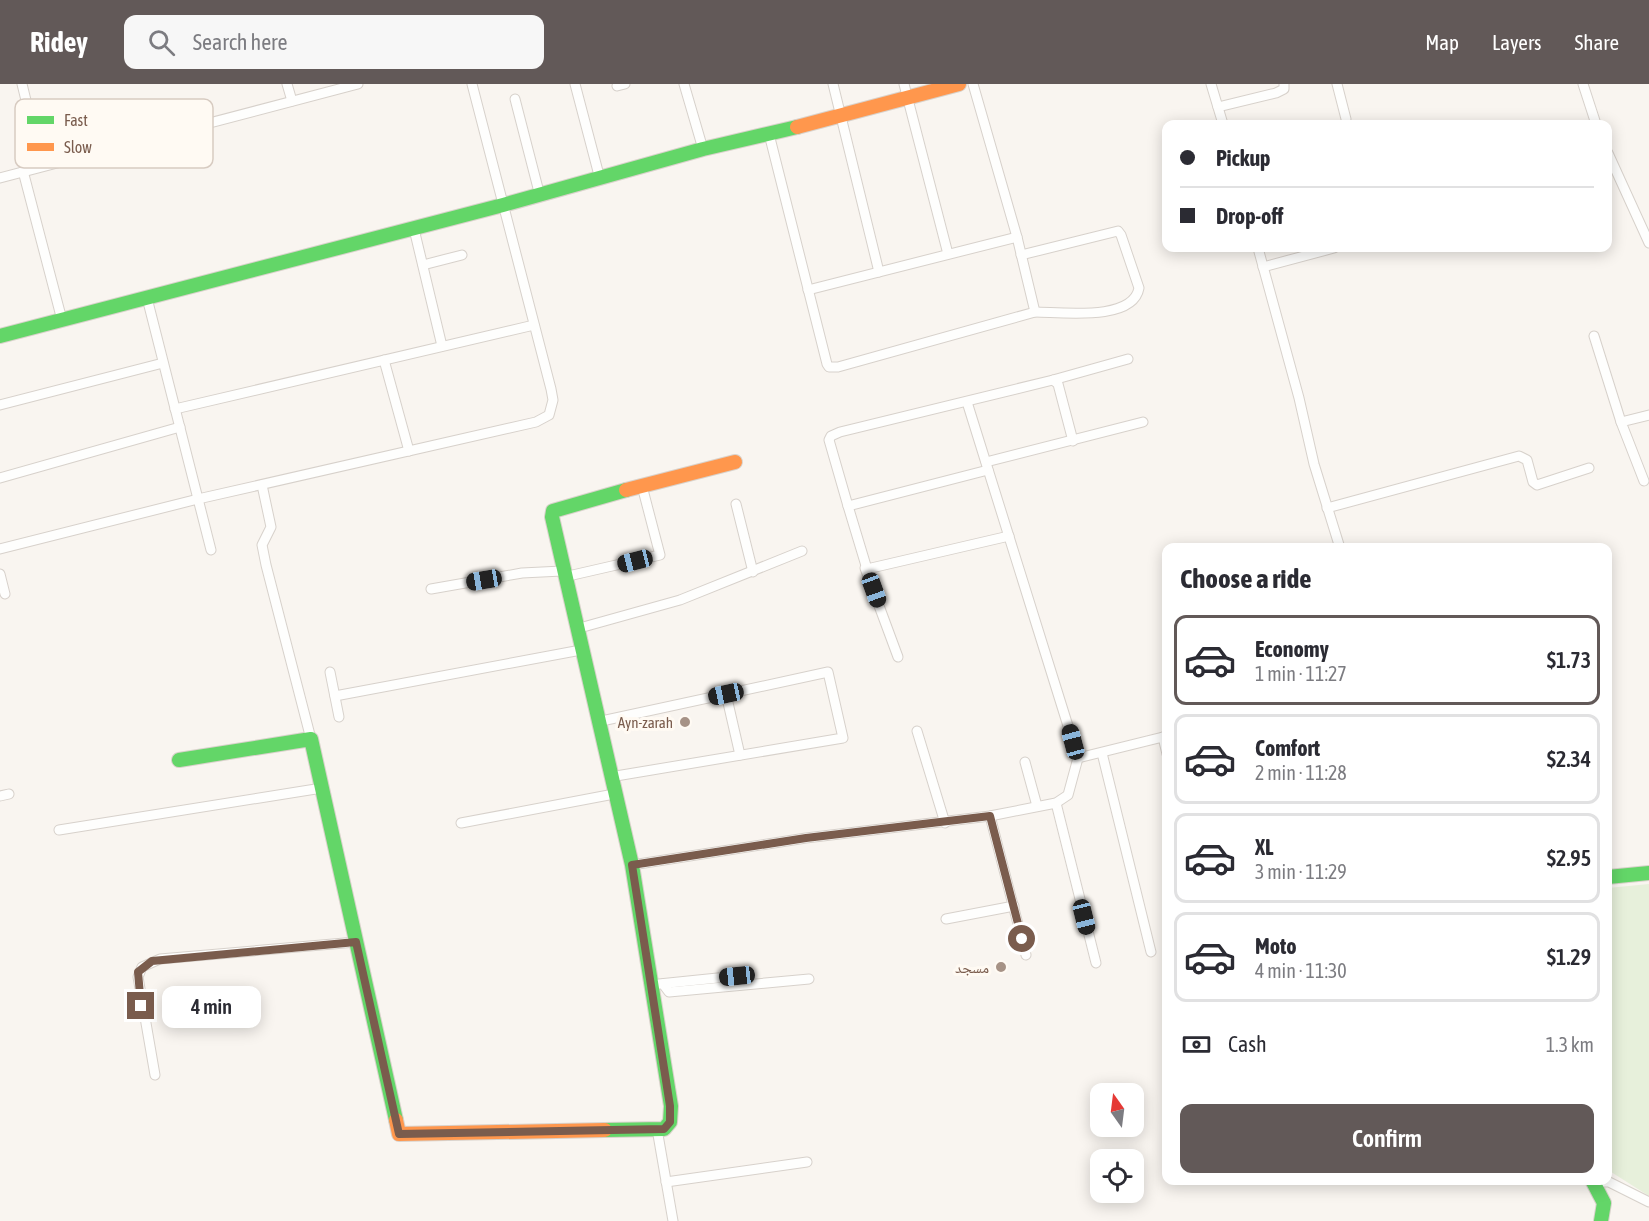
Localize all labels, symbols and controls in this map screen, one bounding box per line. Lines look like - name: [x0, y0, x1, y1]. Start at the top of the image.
- search box: [124, 15, 544, 69]
- text: Ridey: [30, 26, 88, 58]
- icon: search: [145, 26, 178, 59]
- text: Search here: [193, 29, 288, 55]
- text: Map: [1425, 30, 1459, 54]
- text: Layers: [1492, 30, 1542, 54]
- text: Share: [1575, 30, 1619, 54]
- legend: [15, 99, 213, 168]
- text: Fast: [64, 111, 88, 129]
- text: Slow: [64, 138, 92, 156]
- text: Pickup: [1216, 145, 1271, 171]
- text: Drop-off: [1216, 203, 1283, 229]
- car: [615, 548, 655, 574]
- text: Choose a ride: [1180, 563, 1312, 594]
- car: [465, 568, 503, 592]
- car: [859, 570, 889, 610]
- icon: car: [1183, 633, 1237, 687]
- text: Economy: [1255, 636, 1329, 662]
- text: $1.73: [1547, 647, 1591, 673]
- text: 1 min · 11:27: [1255, 662, 1347, 685]
- car: [707, 681, 745, 707]
- place label: Ayn-zarah: [618, 714, 673, 731]
- marker: Ayn-zarah: [678, 715, 692, 729]
- car: [1060, 722, 1086, 762]
- icon: car: [1183, 732, 1237, 786]
- text: Comfort: [1255, 735, 1320, 761]
- text: $2.34: [1547, 746, 1591, 772]
- text: 2 min · 11:28: [1255, 761, 1347, 784]
- icon: car: [1183, 831, 1237, 885]
- text: XL: [1255, 834, 1273, 860]
- text: $2.95: [1547, 845, 1591, 871]
- text: 3 min · 11:29: [1255, 860, 1347, 883]
- car: [1071, 897, 1097, 937]
- route start: [1008, 925, 1035, 952]
- icon: car: [1183, 930, 1237, 984]
- text: Moto: [1255, 933, 1297, 959]
- text: $1.29: [1547, 944, 1591, 970]
- place label: مسجد: [955, 959, 989, 976]
- text: 4 min · 11:30: [1255, 959, 1347, 982]
- marker: مسجد: [994, 960, 1008, 974]
- car: [718, 965, 756, 987]
- callout: 4 min: [162, 985, 261, 1027]
- route end: [127, 992, 154, 1019]
- text: 4 min: [191, 995, 232, 1018]
- icon: cash: [1180, 1028, 1213, 1061]
- text: Cash: [1228, 1031, 1267, 1057]
- text: 1.3 km: [1546, 1033, 1594, 1056]
- north arrow: [1090, 1083, 1144, 1137]
- map controls: [1090, 1083, 1144, 1203]
- button: Confirm: [1180, 1104, 1594, 1173]
- button: locate: [1090, 1149, 1144, 1203]

